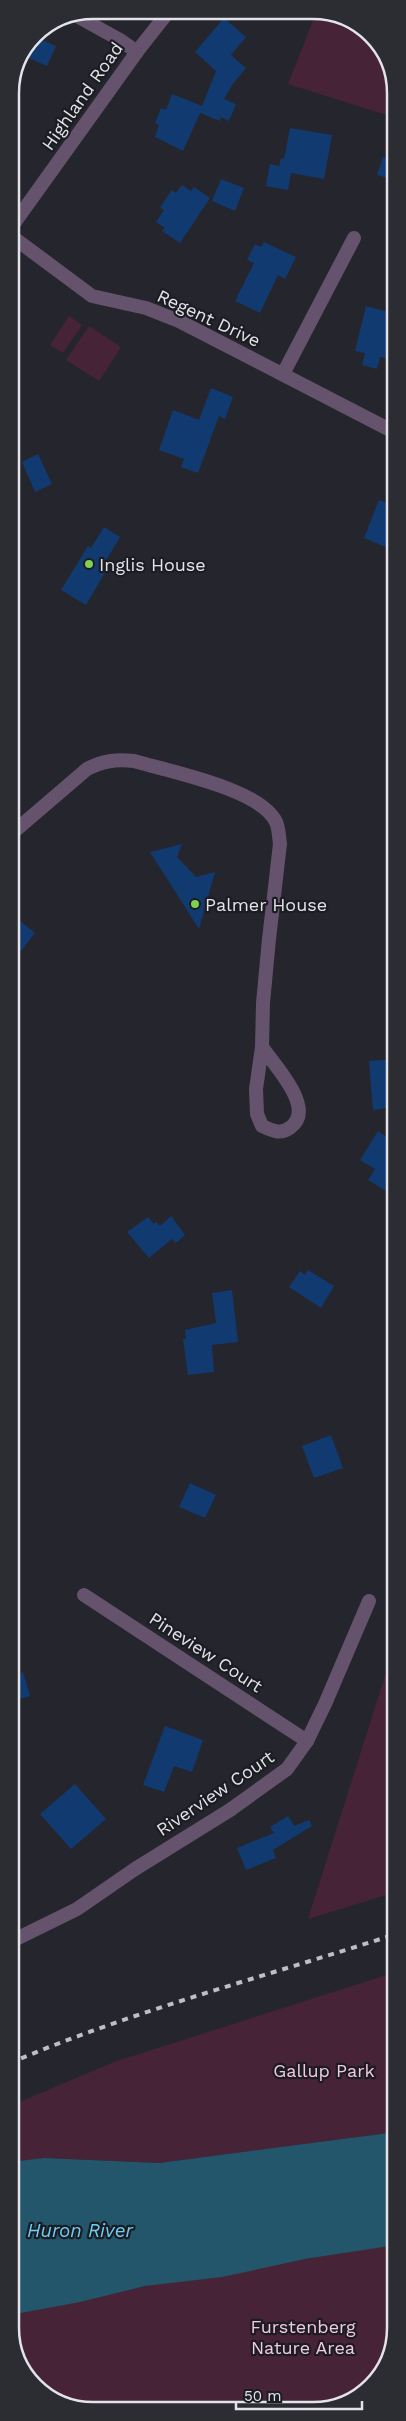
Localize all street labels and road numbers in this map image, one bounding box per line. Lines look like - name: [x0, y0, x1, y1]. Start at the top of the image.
- street label: Highland Road: [37, 38, 127, 154]
- street label: Regent Drive: [154, 285, 264, 351]
- street label: Pineview Court: [145, 1608, 267, 1697]
- street label: Riverview Court: [152, 1746, 278, 1840]

